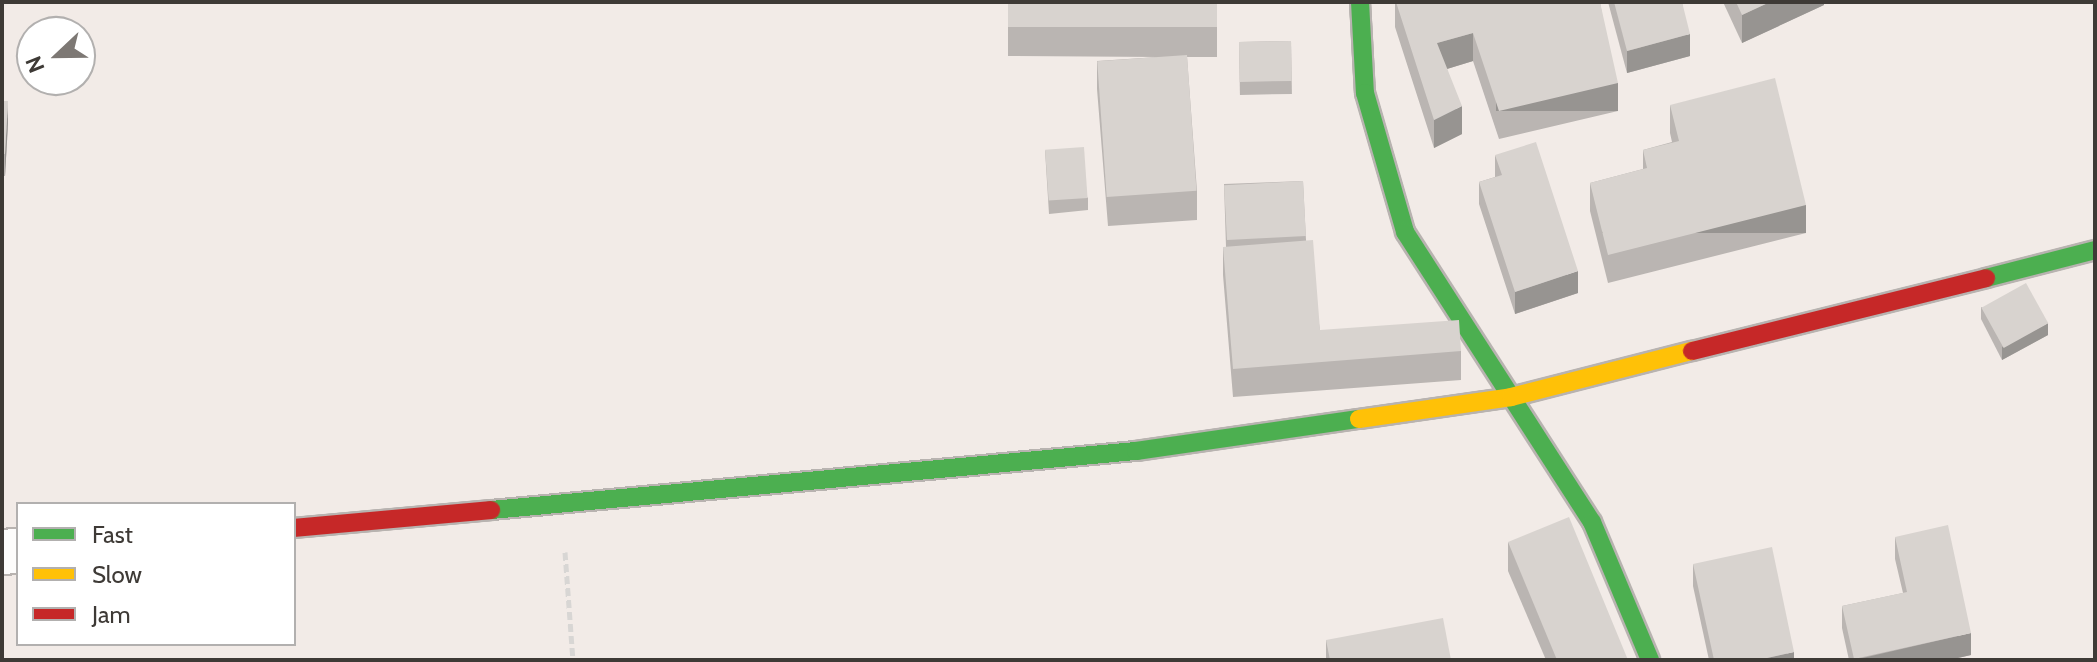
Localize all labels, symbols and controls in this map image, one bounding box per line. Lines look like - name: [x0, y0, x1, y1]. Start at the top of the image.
- north arrow: [16, 16, 96, 96]
- text: N: [20, 52, 51, 77]
- legend: [16, 502, 296, 646]
- text: Fast: [92, 520, 133, 549]
- text: Slow: [92, 560, 142, 589]
- text: Jam: [92, 600, 130, 629]

